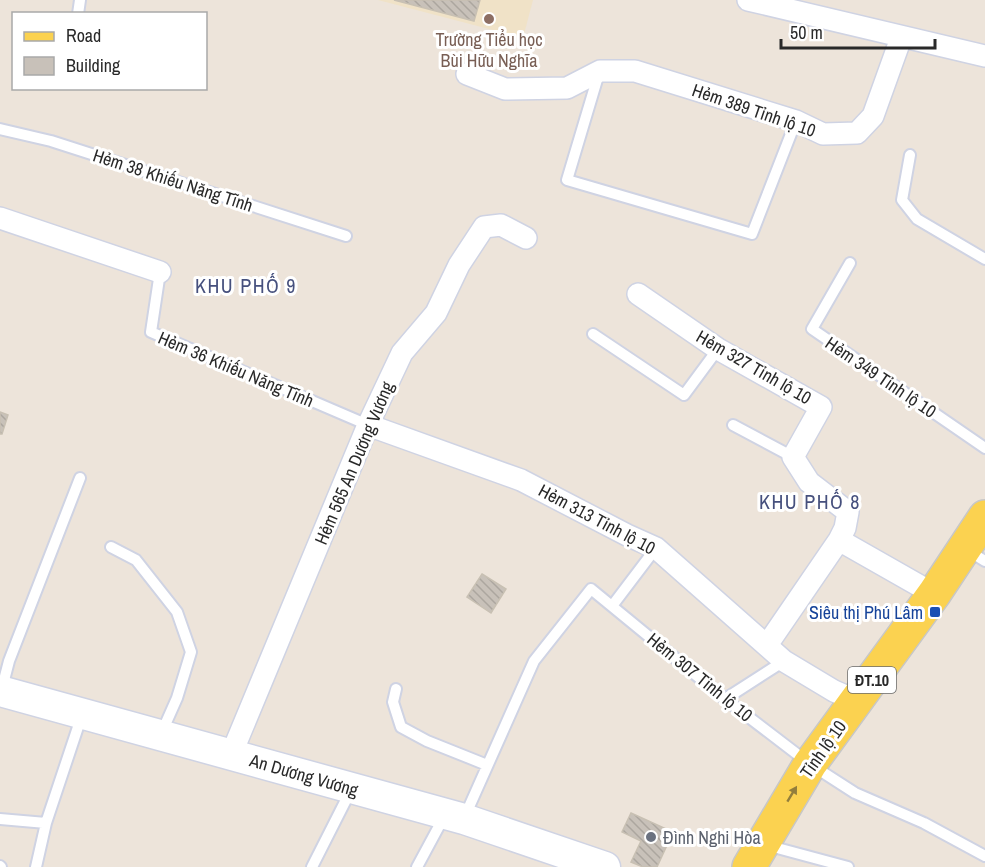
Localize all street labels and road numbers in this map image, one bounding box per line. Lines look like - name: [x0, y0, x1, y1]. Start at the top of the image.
- street label: Hẻm 389 Tỉnh lộ 10: [689, 77, 819, 143]
- street label: Hẻm 38 Khiếu Năng Tĩnh: [90, 142, 256, 218]
- street label: Hẻm 327 Tỉnh lộ 10: [692, 324, 816, 410]
- street label: Hẻm 36 Khiếu Năng Tĩnh: [154, 325, 318, 413]
- street label: Hẻm 349 Tỉnh lộ 10: [821, 331, 941, 423]
- street label: Hẻm 565 An Dương Vương: [308, 377, 400, 548]
- street label: Hẻm 313 Tỉnh lộ 10: [534, 478, 660, 560]
- street label: Hẻm 307 Tỉnh lộ 10: [642, 627, 758, 727]
- road number: ĐT.10: [848, 667, 896, 693]
- street label: Tỉnh lộ 10: [794, 715, 852, 783]
- street label: An Dương Vương: [246, 747, 362, 803]

